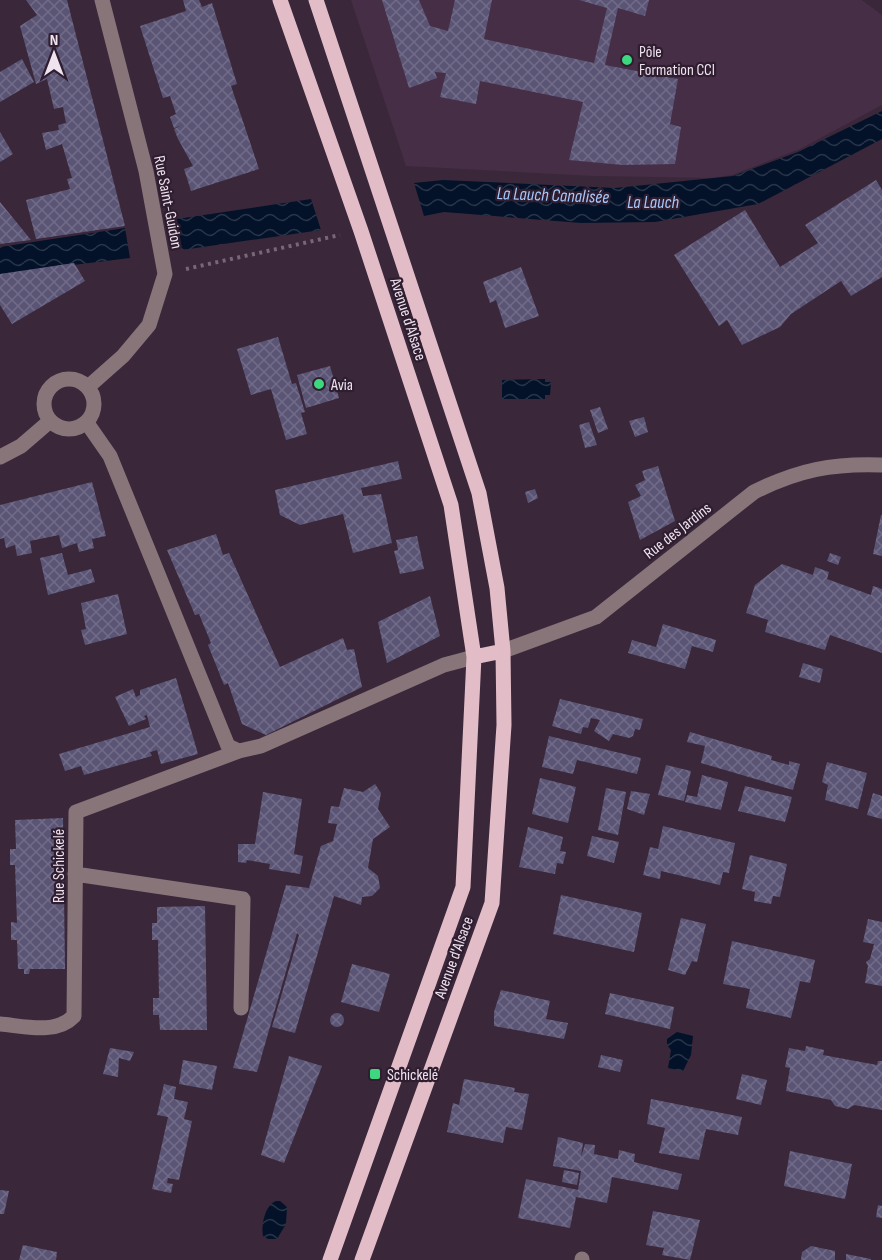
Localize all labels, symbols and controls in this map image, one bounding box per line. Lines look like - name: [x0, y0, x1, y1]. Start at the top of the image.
- north arrow: [24, 24, 84, 84]
- text: N: [50, 31, 58, 50]
- place label: Pôle Formation CCI: [639, 43, 715, 80]
- marker: Pôle Formation CCI: [620, 53, 634, 67]
- street label: Rue Saint-Guidon: [149, 154, 186, 251]
- water label: La Lauch Canalisée: [496, 183, 610, 208]
- water label: La Lauch: [627, 192, 679, 213]
- street label: Avenue d'Alsace: [385, 275, 430, 363]
- place label: Avia: [330, 376, 353, 395]
- marker: Avia: [312, 377, 326, 391]
- street label: Rue des Jardins: [640, 499, 716, 563]
- street label: Rue Schickelé: [50, 829, 69, 903]
- street label: Avenue d'Alsace: [431, 914, 478, 1002]
- place label: Schickelé: [387, 1066, 438, 1085]
- marker: Schickelé: [368, 1067, 382, 1081]

